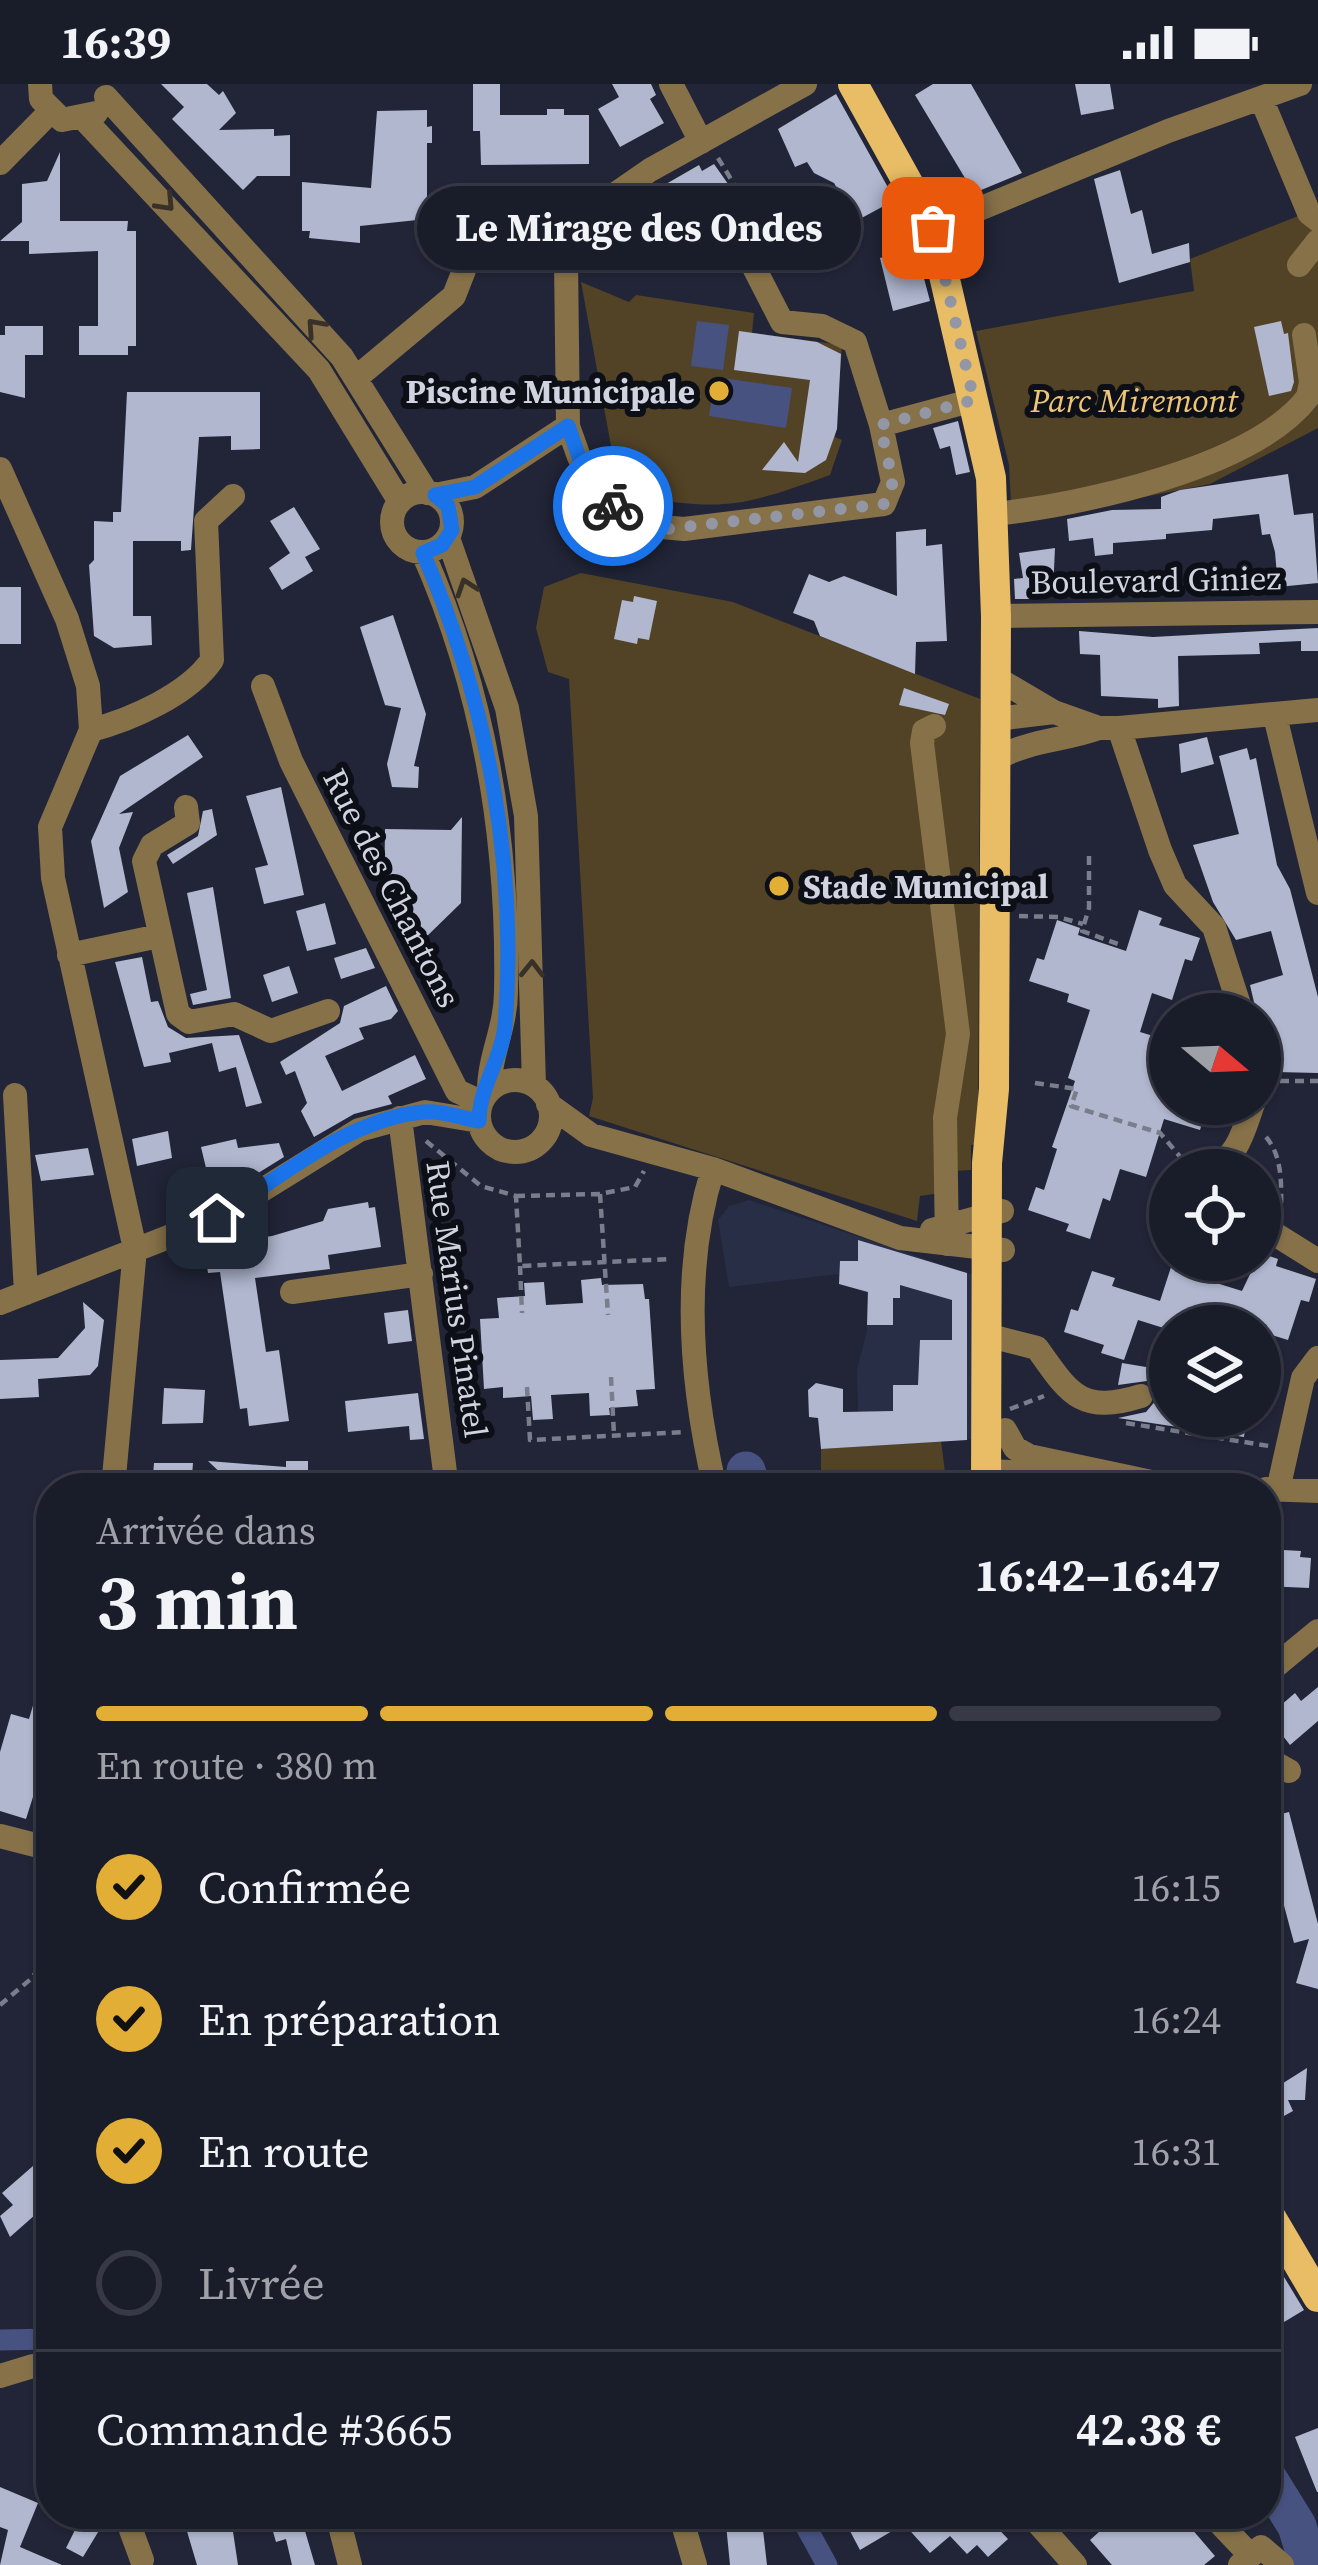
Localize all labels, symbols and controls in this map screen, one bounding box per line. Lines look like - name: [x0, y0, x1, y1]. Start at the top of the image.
- text: 16:39: [60, 11, 171, 73]
- pin: [882, 177, 984, 279]
- callout: Le Mirage des Ondes: [417, 186, 861, 270]
- one-way arrow: [152, 189, 173, 210]
- icon: bag: [900, 195, 966, 261]
- text: Le Mirage des Ondes: [455, 201, 823, 254]
- one-way arrow: [308, 319, 329, 340]
- place label: Piscine Municipale: [406, 369, 695, 414]
- marker: Piscine Municipale: [706, 378, 732, 404]
- park label: Parc Miremont: [1029, 378, 1239, 423]
- courier: [553, 446, 673, 566]
- icon: bike: [580, 473, 646, 539]
- street label: Boulevard Giniez: [1030, 555, 1282, 605]
- one-way arrow: [455, 577, 480, 598]
- street label: Rue des Chantons: [312, 761, 472, 1015]
- place label: Stade Municipal: [803, 864, 1048, 909]
- marker: Stade Municipal: [766, 873, 792, 899]
- one-way arrow: [519, 959, 545, 977]
- north arrow: [1149, 993, 1281, 1125]
- map controls: [1149, 993, 1281, 1437]
- button: locate: [1149, 1149, 1281, 1281]
- street label: Rue Marius Pinatel: [415, 1158, 499, 1440]
- pin: [166, 1167, 268, 1269]
- icon: home: [184, 1185, 250, 1251]
- button: layers: [1149, 1305, 1281, 1437]
- text: Arrivée dans: [96, 1504, 316, 1557]
- text: 16:42–16:47: [975, 1544, 1221, 1606]
- text: 3 min: [96, 1548, 298, 1655]
- text: En route · 380 m: [96, 1739, 377, 1792]
- icon: check: [96, 1854, 162, 1920]
- text: Confirmée: [198, 1856, 411, 1918]
- text: 16:15: [1131, 1861, 1221, 1914]
- icon: check: [96, 1986, 162, 2052]
- text: En préparation: [198, 1988, 501, 2050]
- text: 16:24: [1131, 1993, 1221, 2046]
- icon: check: [96, 2118, 162, 2184]
- text: En route: [198, 2120, 370, 2182]
- text: 16:31: [1131, 2125, 1221, 2178]
- text: Livrée: [198, 2252, 325, 2314]
- text: Commande #3665: [96, 2398, 453, 2460]
- text: 42.38 €: [1076, 2398, 1221, 2460]

